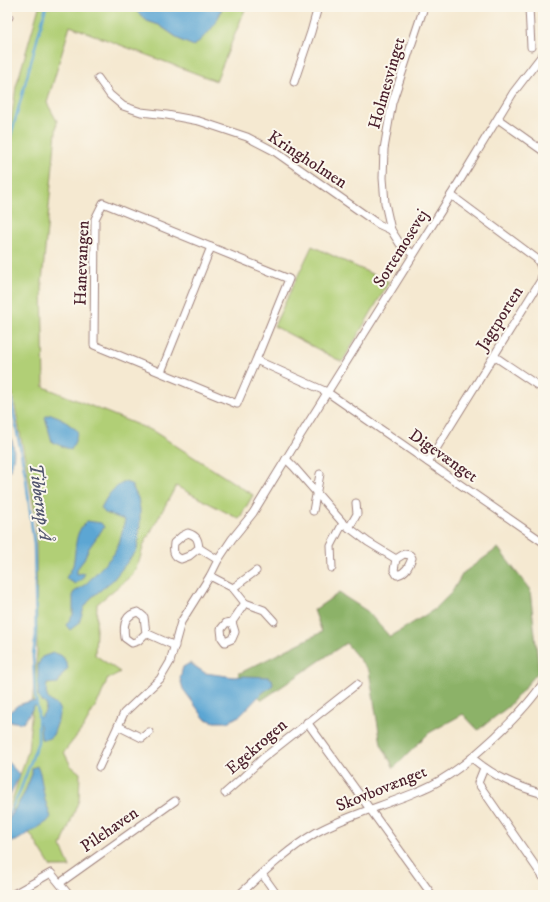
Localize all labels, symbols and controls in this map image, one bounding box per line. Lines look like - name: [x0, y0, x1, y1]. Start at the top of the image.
- street label: Holmesvinget: [363, 34, 411, 132]
- street label: Kringholmen: [263, 126, 352, 194]
- street label: Sortemosevej: [368, 205, 434, 292]
- street label: Hanevangen: [70, 220, 94, 306]
- street label: Jagtporten: [470, 282, 528, 357]
- street label: Digevænget: [405, 424, 483, 488]
- water label: Tibberup Å: [24, 462, 57, 544]
- street label: Egekrogen: [221, 714, 292, 780]
- street label: Skovbovænget: [333, 761, 431, 817]
- street label: Pilehaven: [76, 802, 143, 858]

